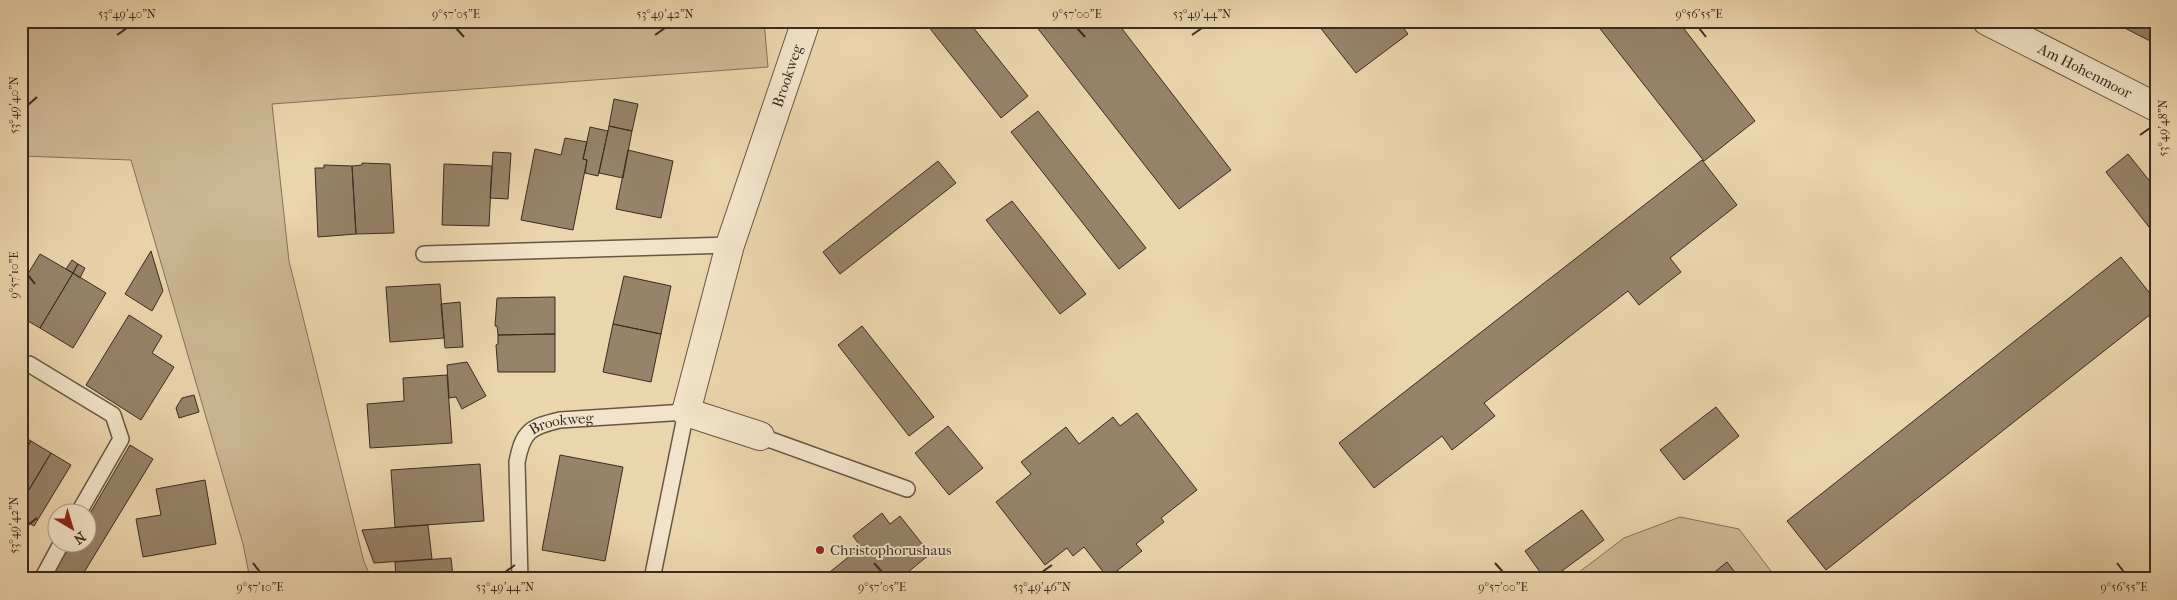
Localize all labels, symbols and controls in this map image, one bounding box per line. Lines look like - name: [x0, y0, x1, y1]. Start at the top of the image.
- text: 53°49'40"N: [98, 7, 156, 21]
- text: 9°57'05"E: [432, 7, 480, 21]
- text: 53°49'42"N: [636, 7, 694, 21]
- text: 9°57'00"E: [1052, 7, 1102, 21]
- text: 53°49'44"N: [1173, 7, 1231, 21]
- text: 9°56'55"E: [1675, 7, 1723, 21]
- street label: Am Hohenmoor: [2034, 39, 2136, 103]
- street label: Brookweg: [768, 41, 807, 110]
- text: 53°49'40"N: [7, 76, 21, 134]
- text: 53°49'48"N: [2156, 99, 2170, 157]
- text: 9°57'10"E: [7, 251, 21, 299]
- street label: Brookweg: [526, 409, 595, 439]
- text: 53°49'42"N: [7, 496, 21, 554]
- north arrow: [48, 502, 98, 552]
- text: N: [70, 528, 89, 548]
- place label: Christophorushaus: [830, 541, 952, 559]
- marker: Christophorushaus: [814, 544, 826, 556]
- text: 9°57'10"E: [236, 580, 284, 594]
- text: 53°49'44"N: [476, 580, 534, 594]
- text: 9°57'05"E: [858, 580, 906, 594]
- text: 53°49'46"N: [1013, 580, 1071, 594]
- text: 9°57'00"E: [1478, 580, 1528, 594]
- text: 9°56'55"E: [2100, 580, 2148, 594]

